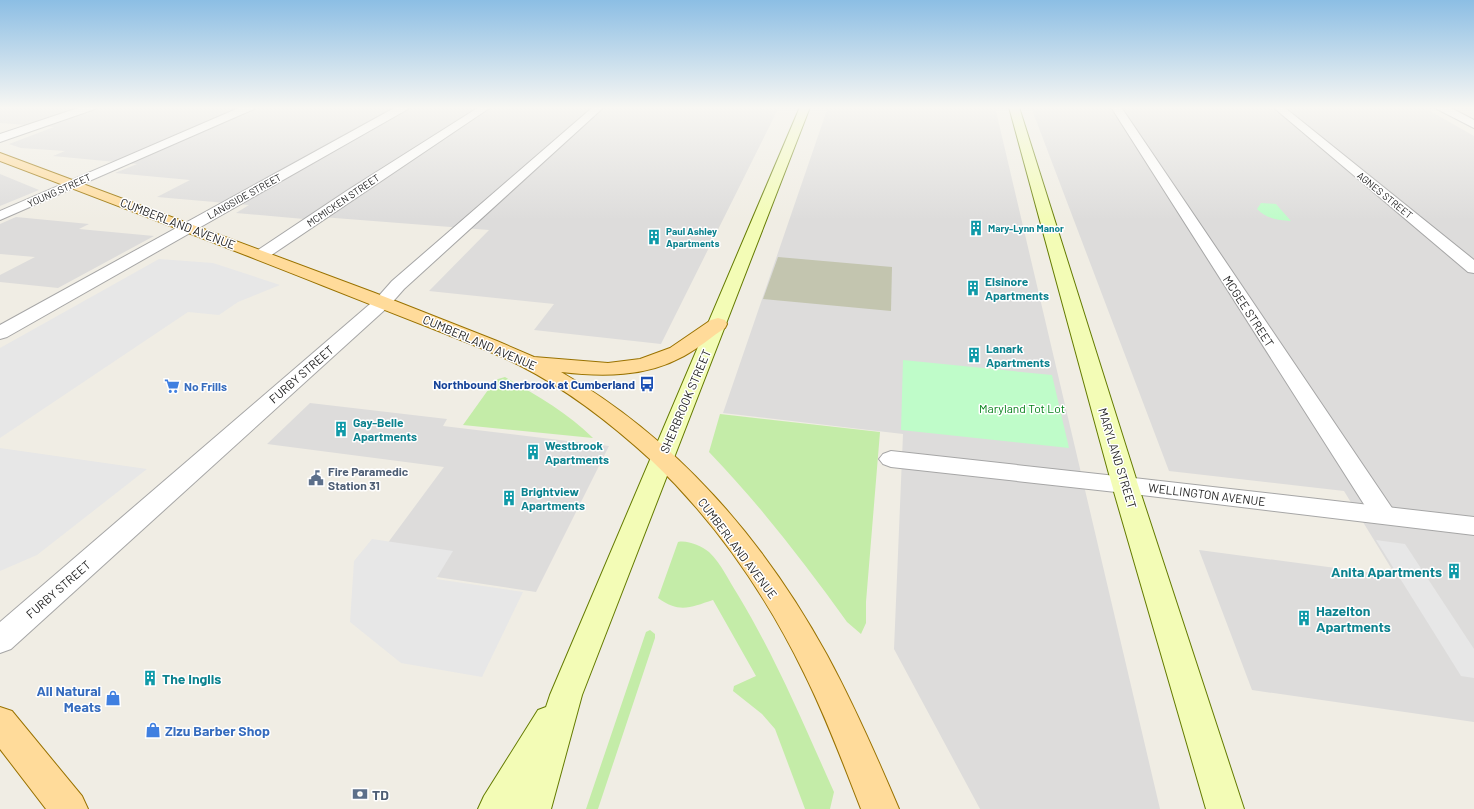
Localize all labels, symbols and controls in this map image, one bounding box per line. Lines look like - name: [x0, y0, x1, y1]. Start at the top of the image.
- street label: AGNES STREET: [1355, 169, 1415, 221]
- street label: LANGSIDE STREET: [205, 170, 283, 221]
- street label: YOUNG STREET: [25, 171, 93, 209]
- street label: MCMICKEN STREET: [304, 171, 382, 229]
- street label: CUMBERLAND AVENUE: [118, 195, 238, 251]
- building icon: Mary-Lynn Manor: [967, 219, 985, 237]
- place label: Mary-Lynn Manor: [988, 222, 1064, 234]
- place label: Paul Ashley Apartments: [666, 225, 719, 249]
- building icon: Paul Ashley Apartments: [645, 228, 663, 246]
- street label: MCGEE STREET: [1221, 273, 1277, 350]
- place label: Elsinore Apartments: [985, 274, 1049, 302]
- building icon: Elsinore Apartments: [964, 279, 982, 297]
- street label: CUMBERLAND AVENUE: [421, 312, 539, 372]
- place label: Lanark Apartments: [986, 341, 1050, 369]
- street label: FURBY STREET: [266, 342, 336, 406]
- building icon: Lanark Apartments: [965, 346, 983, 364]
- street label: SHERBROOK STREET: [657, 347, 713, 455]
- bus stop icon: Northbound Sherbrook at Cumberland: [638, 375, 656, 393]
- supermarket icon: No Frills: [163, 377, 181, 395]
- place label: Northbound Sherbrook at Cumberland: [433, 377, 635, 391]
- place label: No Frills: [184, 379, 227, 393]
- park label: Maryland Tot Lot: [979, 401, 1065, 415]
- street label: MARYLAND STREET: [1096, 406, 1140, 510]
- place label: Gay-Belle Apartments: [353, 415, 417, 443]
- building icon: Gay-Belle Apartments: [332, 420, 350, 438]
- place label: Westbrook Apartments: [545, 438, 609, 466]
- building icon: Westbrook Apartments: [524, 443, 542, 461]
- place label: Fire Paramedic Station 31: [328, 464, 409, 492]
- public building icon: Fire Paramedic Station 31: [307, 469, 325, 487]
- street label: WELLINGTON AVENUE: [1148, 480, 1266, 508]
- place label: Brightview Apartments: [521, 484, 585, 512]
- building icon: Brightview Apartments: [500, 489, 518, 507]
- street label: CUMBERLAND AVENUE: [696, 495, 780, 601]
- street label: FURBY STREET: [23, 557, 93, 621]
- building icon: Anita Apartments: [1445, 562, 1463, 580]
- place label: Anita Apartments: [1331, 563, 1442, 580]
- place label: Hazelton Apartments: [1316, 602, 1391, 635]
- building icon: Hazelton Apartments: [1295, 609, 1313, 627]
- building icon: The Inglis: [141, 669, 159, 687]
- place label: The Inglis: [162, 670, 221, 687]
- place label: All Natural Meats: [36, 682, 101, 715]
- shop icon: All Natural Meats: [104, 689, 122, 707]
- shop icon: Zizu Barber Shop: [144, 721, 162, 739]
- place label: Zizu Barber Shop: [165, 722, 270, 739]
- bank icon: TD: [351, 785, 369, 803]
- place label: TD: [372, 786, 389, 803]

